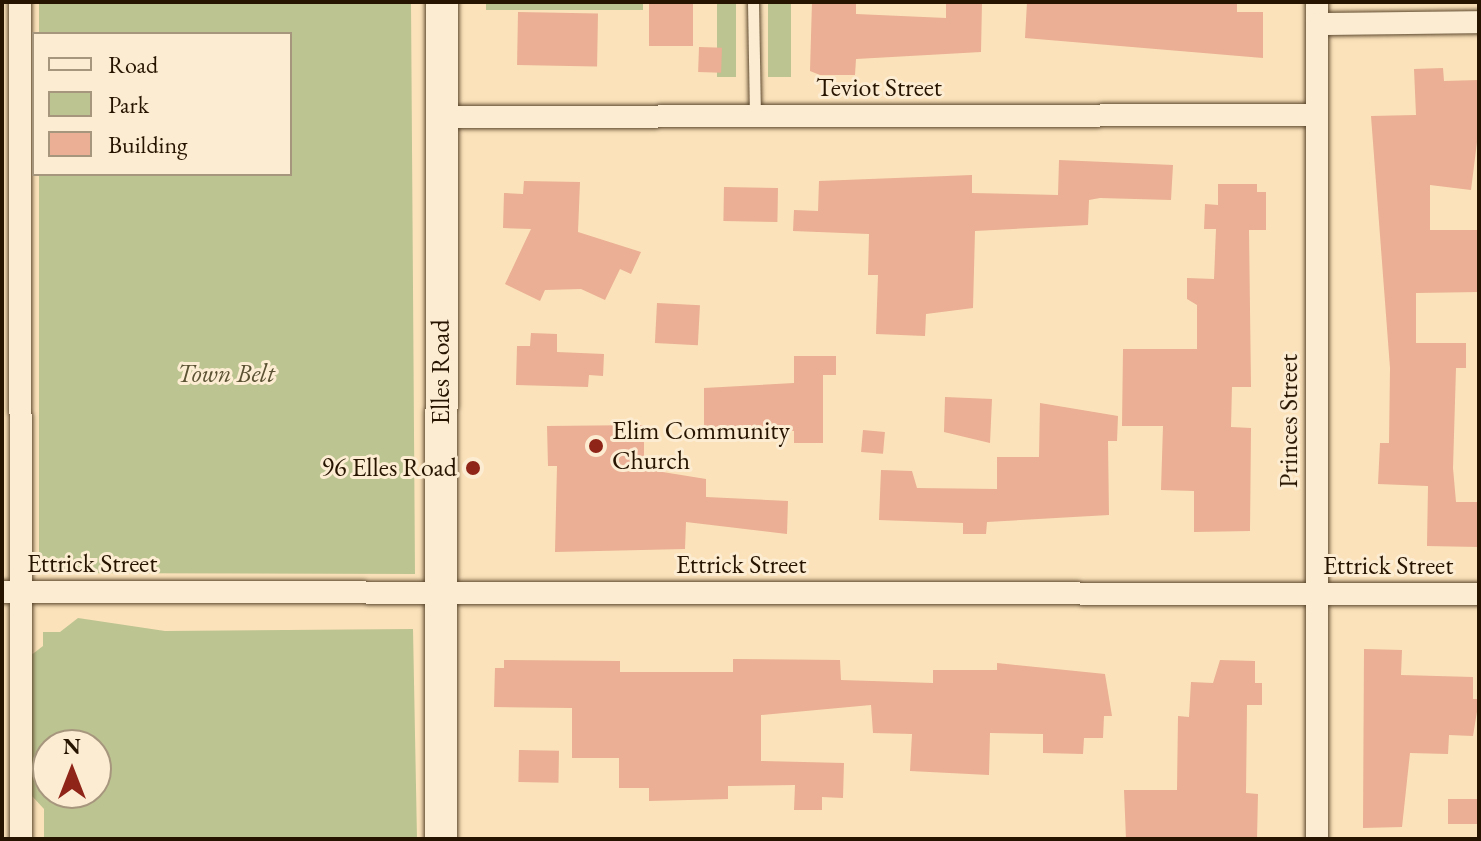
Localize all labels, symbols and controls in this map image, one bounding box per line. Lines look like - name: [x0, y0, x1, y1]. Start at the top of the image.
- legend: [32, 32, 292, 176]
- text: Road: [108, 49, 158, 80]
- street label: Teviot Street: [816, 72, 942, 104]
- text: Park: [108, 89, 149, 120]
- text: Building: [108, 129, 188, 160]
- street label: Elles Road: [425, 319, 457, 425]
- street label: Princes Street: [1273, 354, 1305, 488]
- park label: Town Belt: [177, 358, 275, 390]
- place label: Elim Community Church: [612, 415, 790, 476]
- marker: Elim Community Church: [587, 437, 605, 455]
- place label: 96 Elles Road: [322, 452, 457, 484]
- marker: 96 Elles Road: [464, 459, 482, 477]
- street label: Ettrick Street: [27, 548, 157, 580]
- street label: Ettrick Street: [676, 549, 806, 581]
- street label: Ettrick Street: [1323, 550, 1453, 582]
- north arrow: [32, 729, 112, 809]
- text: N: [63, 732, 81, 761]

